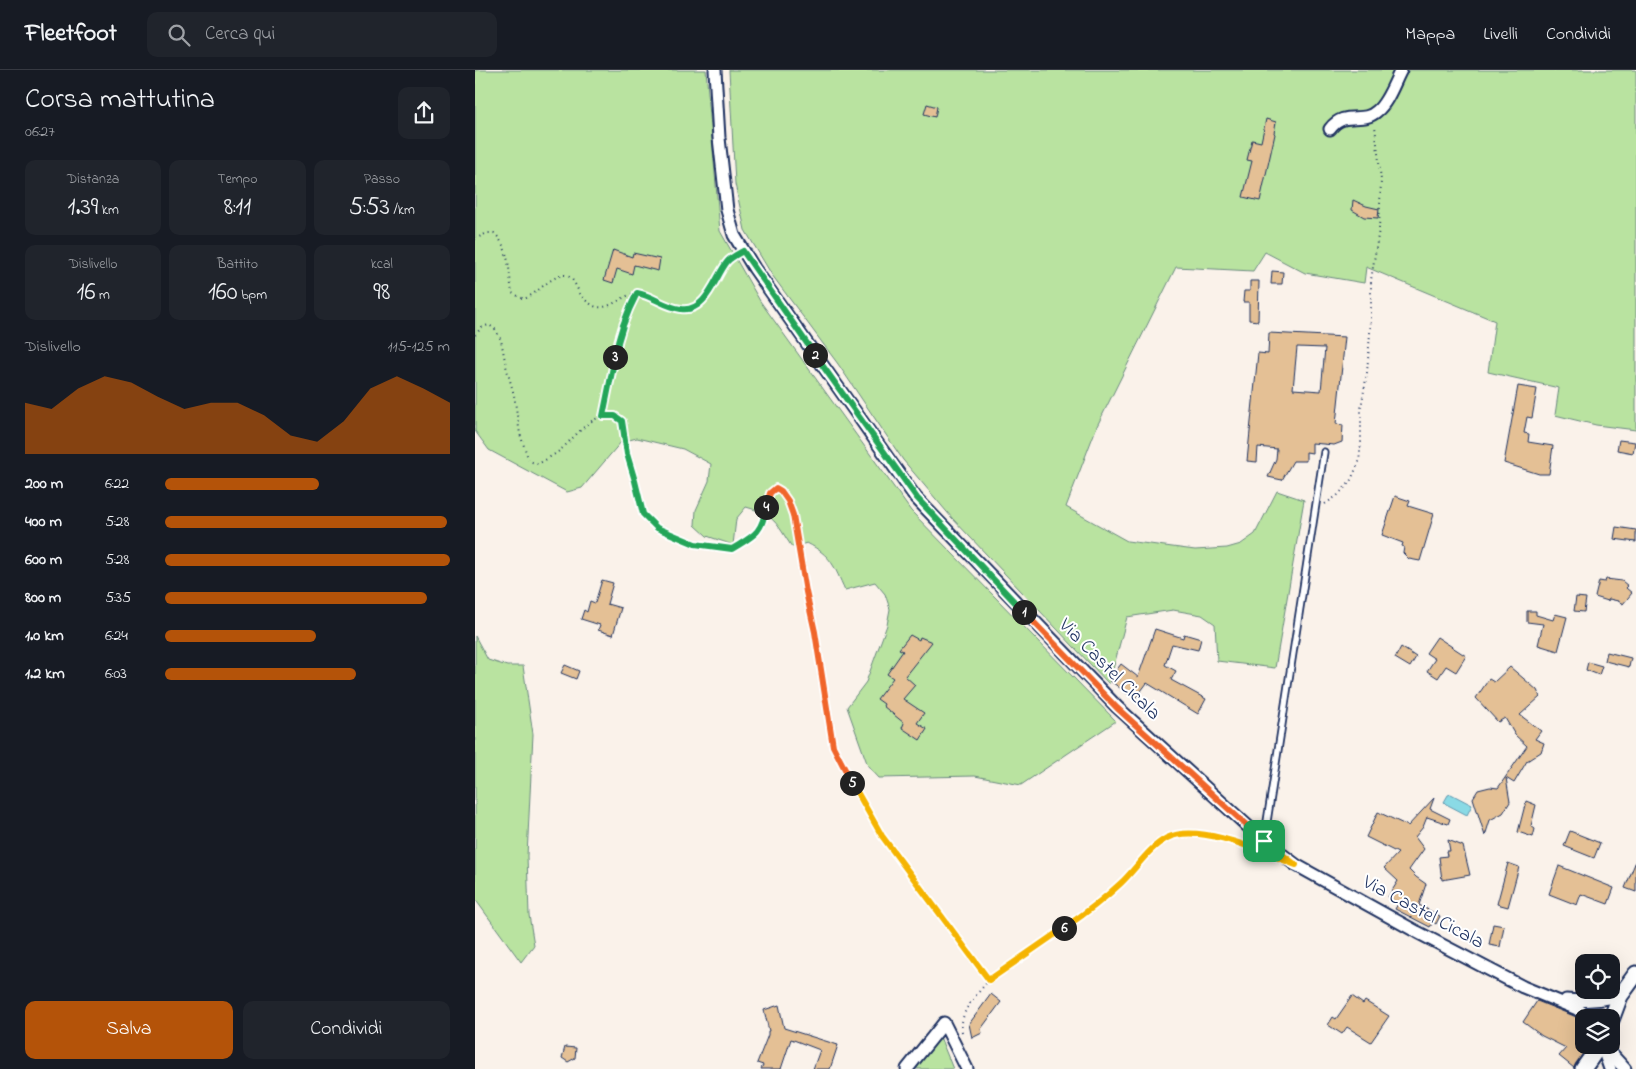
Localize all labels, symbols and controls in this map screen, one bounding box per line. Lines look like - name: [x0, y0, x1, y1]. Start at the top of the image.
- search box: [147, 12, 497, 57]
- text: Fleetfoot: [25, 17, 117, 52]
- icon: search: [165, 21, 193, 49]
- text: Cerca qui: [205, 21, 275, 48]
- text: Mappa: [1405, 22, 1455, 48]
- text: Livelli: [1483, 22, 1518, 48]
- text: Condividi: [1546, 22, 1611, 48]
- text: Corsa mattutina: [25, 80, 215, 121]
- button: share: [398, 87, 450, 139]
- text: 06:27: [25, 120, 55, 144]
- text: Distanza: [67, 169, 119, 190]
- text: Tempo: [217, 169, 258, 190]
- text: Passo: [364, 169, 400, 190]
- text: 1.39: [67, 190, 98, 226]
- text: 8:11: [224, 190, 251, 226]
- text: 5:53: [349, 190, 390, 226]
- text: km: [98, 200, 119, 221]
- text: /km: [390, 200, 415, 221]
- text: Dislivello: [69, 254, 118, 275]
- text: Battito: [217, 254, 258, 275]
- text: kcal: [371, 254, 393, 275]
- text: 16: [77, 275, 95, 311]
- text: 160: [208, 275, 238, 311]
- text: 98: [373, 275, 390, 311]
- text: m: [95, 285, 110, 306]
- text: bpm: [238, 285, 267, 306]
- text: Dislivello: [25, 335, 81, 359]
- text: 115–125 m: [387, 335, 450, 359]
- pin: 2: [803, 342, 827, 368]
- pin: 3: [603, 344, 627, 370]
- text: 2: [812, 345, 819, 366]
- text: 3: [613, 347, 618, 368]
- text: 200 m: [25, 472, 63, 496]
- text: 6:22: [105, 472, 129, 496]
- pin: 4: [753, 494, 779, 520]
- text: 4: [764, 497, 769, 518]
- text: 400 m: [25, 510, 62, 534]
- text: 5:28: [105, 510, 129, 534]
- text: 600 m: [25, 548, 62, 572]
- text: 5:28: [105, 548, 129, 572]
- text: 800 m: [25, 586, 61, 610]
- text: 5:35: [105, 586, 131, 610]
- pin: 1: [1011, 600, 1037, 624]
- text: 1: [1022, 602, 1027, 623]
- street label: Via Castel Cicala: [1051, 612, 1167, 728]
- text: 1.0 km: [25, 624, 64, 648]
- text: 6:24: [105, 624, 128, 648]
- text: 1.2 km: [25, 662, 65, 686]
- text: 6:03: [105, 662, 127, 686]
- pin: 5: [839, 770, 865, 796]
- text: 5: [848, 773, 857, 794]
- pin: [1243, 820, 1285, 862]
- icon: arrive: [1250, 827, 1278, 855]
- street label: Via Castel Cicala: [1356, 868, 1489, 957]
- pin: 6: [1051, 916, 1077, 940]
- text: 6: [1061, 918, 1068, 939]
- map controls: [1575, 954, 1620, 1054]
- button: locate: [1575, 954, 1620, 999]
- button: Salva: [25, 1001, 233, 1059]
- button: Condividi: [243, 1001, 450, 1059]
- button: layers: [1575, 1009, 1620, 1054]

